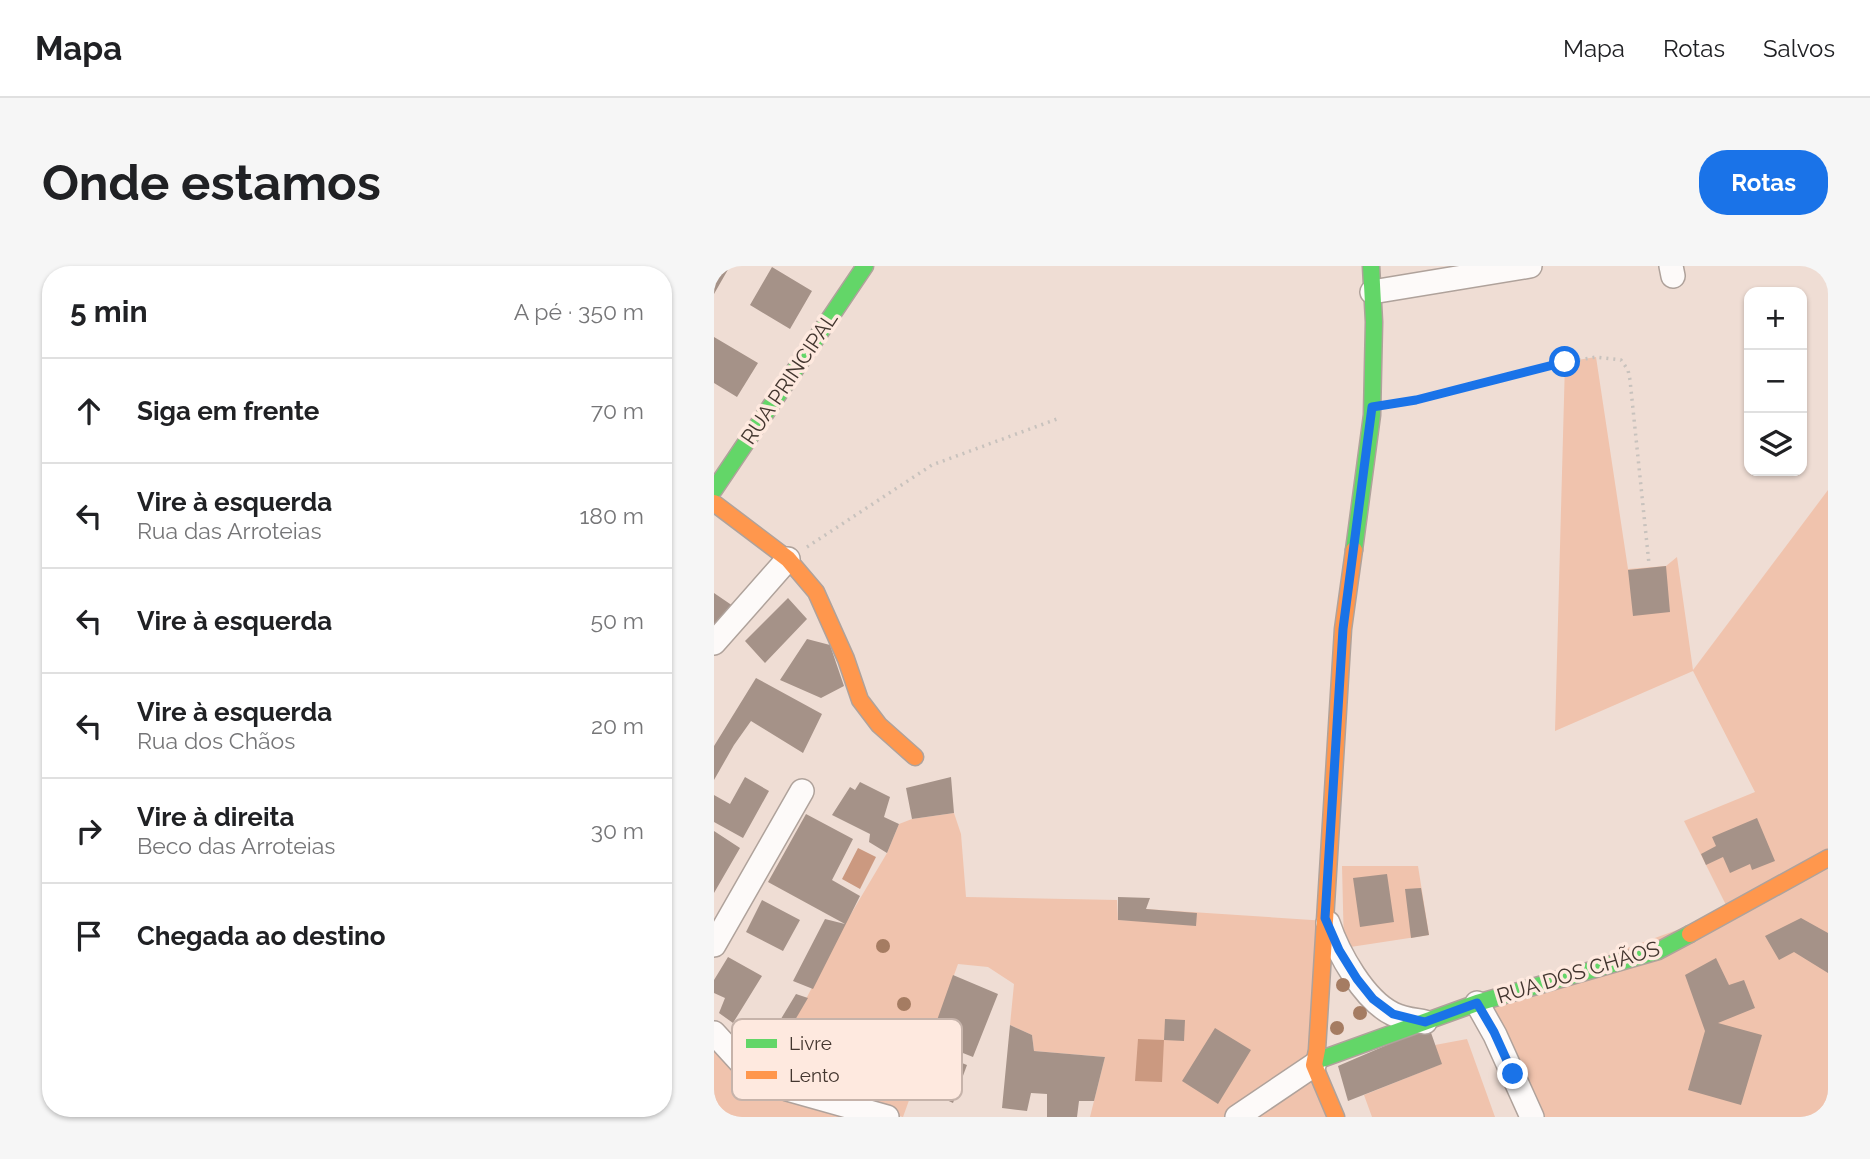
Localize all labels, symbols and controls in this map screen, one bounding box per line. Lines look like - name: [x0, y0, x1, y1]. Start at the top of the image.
- text: Mapa: [35, 29, 122, 68]
- text: Mapa: [1563, 34, 1625, 63]
- text: Rotas: [1663, 34, 1725, 63]
- text: Salvos: [1763, 34, 1835, 63]
- button: Rotas: [1699, 150, 1828, 215]
- text: Onde estamos: [42, 154, 381, 211]
- map controls: [1744, 287, 1807, 476]
- button: +: [1744, 287, 1807, 350]
- text: 5 min: [70, 294, 148, 329]
- text: A pé · 350 m: [514, 298, 644, 325]
- street label: RUA PRINCIPAL: [736, 307, 842, 449]
- route start: [1549, 346, 1580, 377]
- button: −: [1744, 350, 1807, 413]
- icon: ahead: [70, 392, 108, 430]
- text: Siga em frente: [137, 396, 319, 426]
- text: 70 m: [591, 397, 644, 424]
- button: layers: [1744, 413, 1807, 476]
- text: Vire à esquerda: [137, 487, 332, 517]
- icon: left: [70, 497, 108, 535]
- text: 180 m: [579, 502, 644, 529]
- text: Rua das Arroteias: [137, 517, 322, 544]
- icon: left: [70, 602, 108, 640]
- text: Vire à esquerda: [137, 606, 332, 636]
- text: 50 m: [590, 607, 644, 634]
- text: Vire à esquerda: [137, 697, 332, 727]
- icon: left: [70, 707, 108, 745]
- text: 20 m: [591, 712, 644, 739]
- text: Rua dos Chãos: [137, 727, 295, 754]
- text: Vire à direita: [137, 802, 294, 832]
- icon: right: [70, 812, 108, 850]
- text: 30 m: [591, 817, 644, 844]
- text: Beco das Arroteias: [137, 832, 335, 859]
- icon: arrive: [70, 917, 108, 955]
- text: Chegada ao destino: [137, 921, 386, 951]
- street label: RUA DOS CHÃOS: [1494, 935, 1663, 1009]
- legend: [732, 1019, 962, 1100]
- text: Livre: [789, 1032, 832, 1054]
- route end: [1497, 1058, 1528, 1089]
- text: Lento: [789, 1064, 840, 1086]

